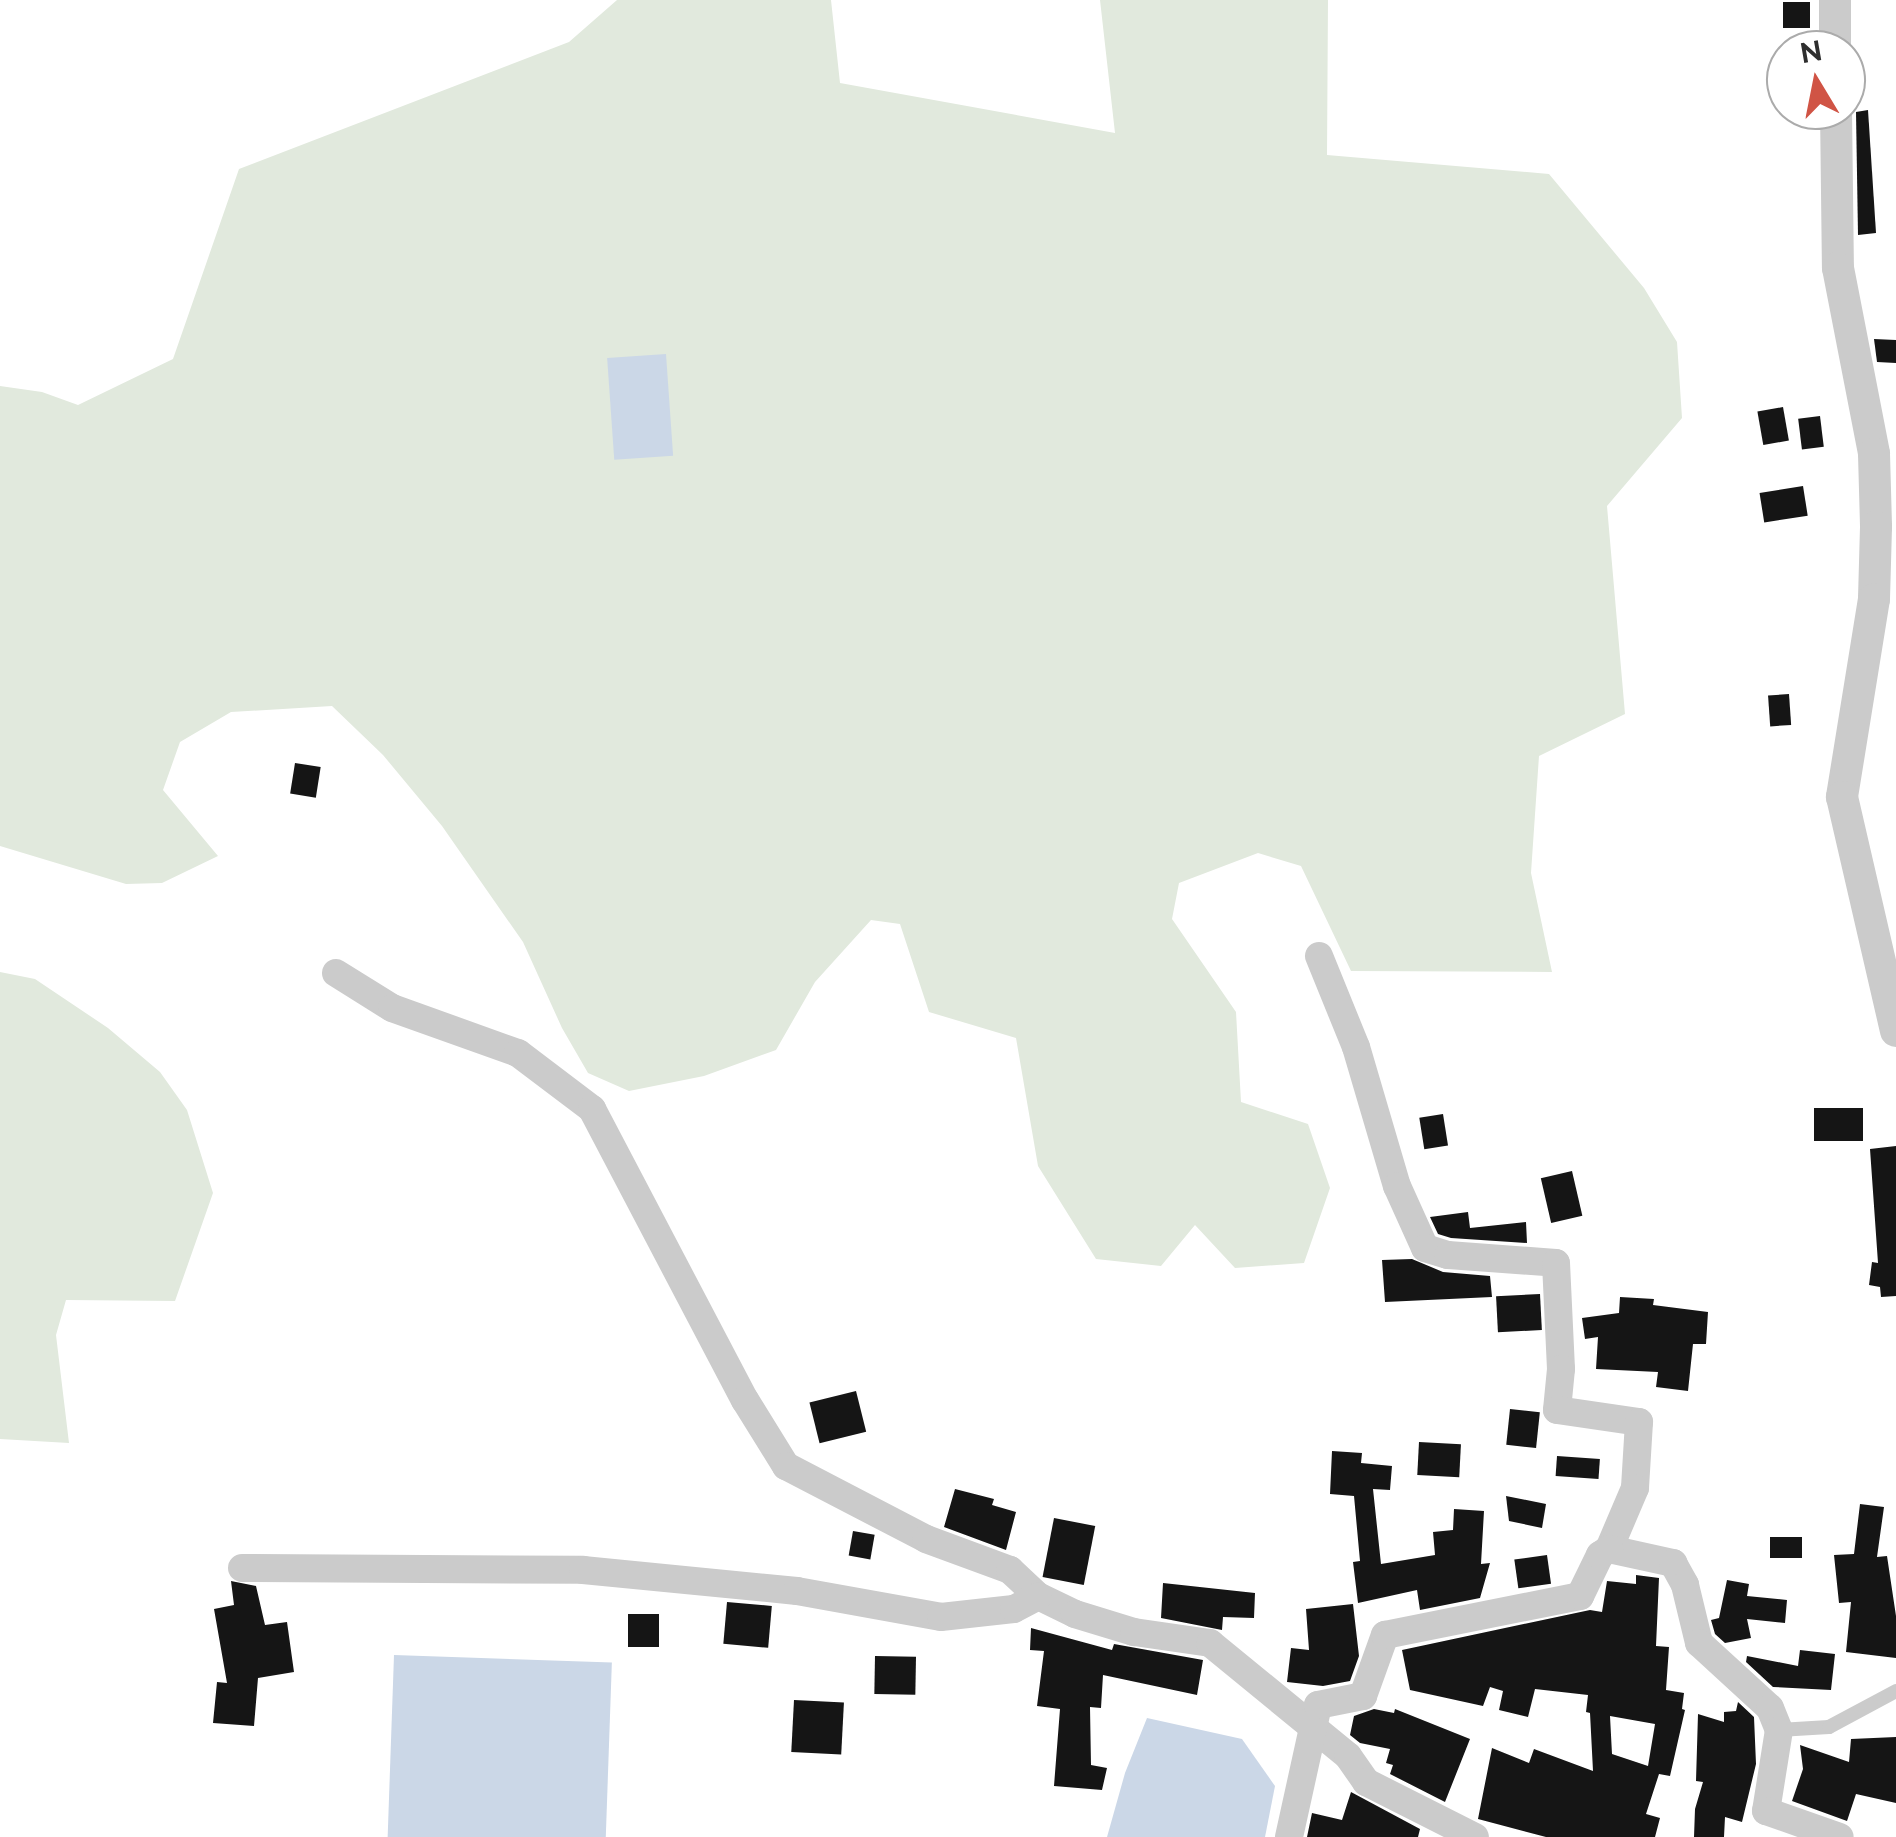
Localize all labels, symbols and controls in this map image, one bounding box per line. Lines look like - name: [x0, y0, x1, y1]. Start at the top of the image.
- north arrow: [1766, 30, 1866, 130]
- text: N: [1798, 34, 1824, 70]

